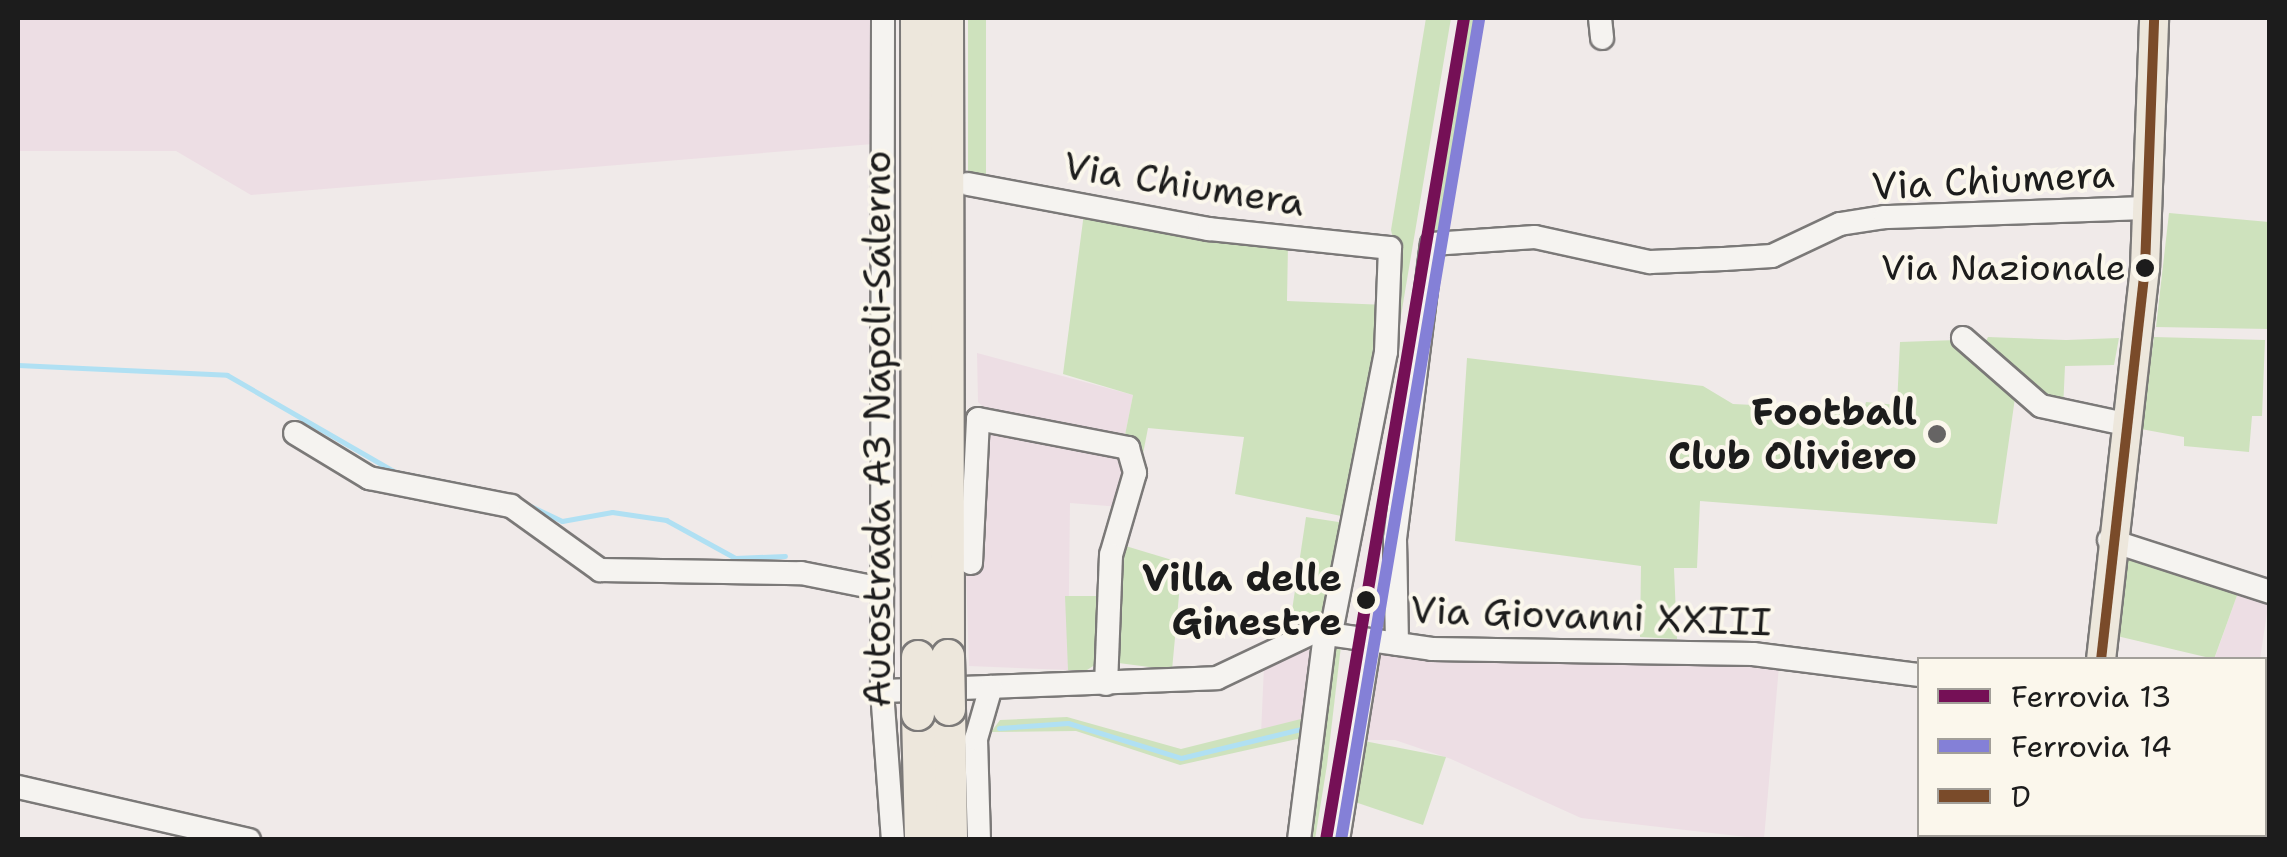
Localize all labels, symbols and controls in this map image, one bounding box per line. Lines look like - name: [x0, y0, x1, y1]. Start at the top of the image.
- street label: Via Chiumera: [1060, 142, 1308, 226]
- street label: Autostrada A3 Napoli-Salerno: [854, 150, 900, 708]
- street label: Via Chiumera: [1870, 151, 2116, 209]
- place label: Via Nazionale: [1881, 246, 2126, 290]
- marker: Via Nazionale: [2135, 258, 2155, 278]
- place label: Football Club Oliviero: [1668, 389, 1917, 478]
- marker: Football Club Oliviero: [1926, 423, 1948, 445]
- place label: Villa delle Ginestre: [1142, 555, 1342, 644]
- marker: Villa delle Ginestre: [1351, 585, 1381, 615]
- street label: Via Giovanni XXIII: [1410, 587, 1772, 645]
- legend: [1917, 657, 2267, 837]
- text: Ferrovia 13: [2011, 676, 2172, 717]
- text: Ferrovia 14: [2011, 726, 2172, 767]
- text: D: [2011, 776, 2031, 817]

